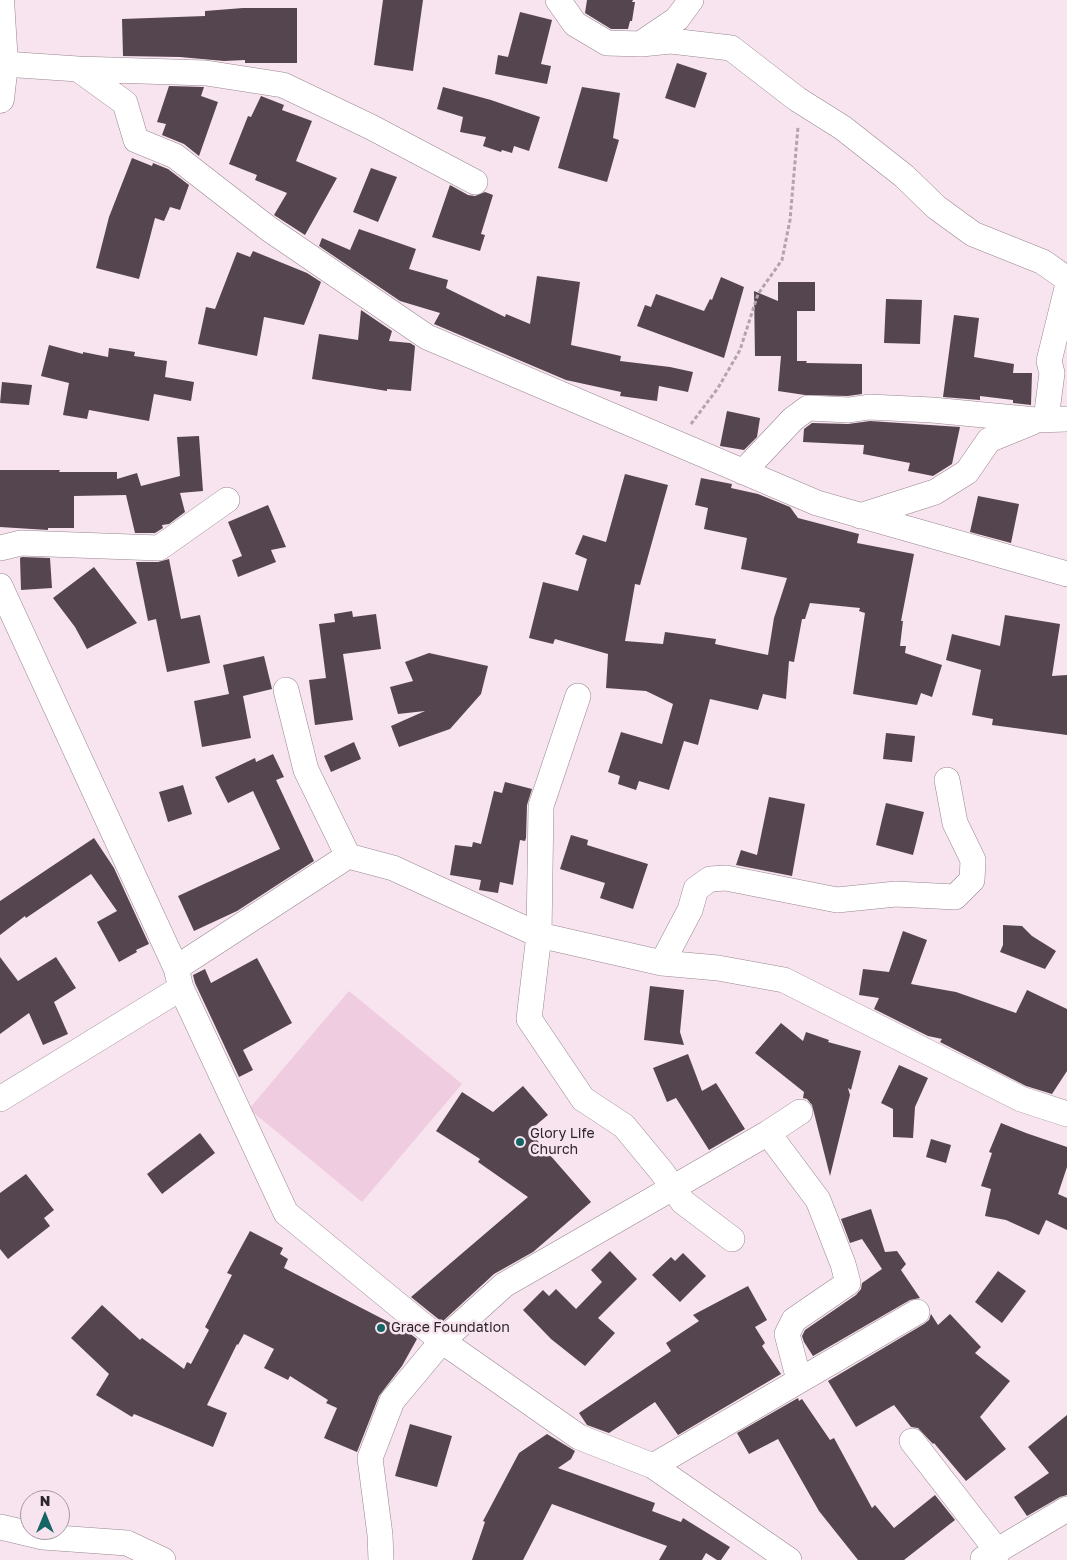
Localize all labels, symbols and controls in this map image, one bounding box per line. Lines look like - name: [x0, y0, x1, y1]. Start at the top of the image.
- place label: Glory Life Church: [530, 1126, 595, 1158]
- marker: Glory Life Church: [514, 1136, 526, 1148]
- place label: Grace Foundation: [391, 1320, 510, 1336]
- marker: Grace Foundation: [375, 1322, 387, 1334]
- north arrow: [20, 1490, 70, 1540]
- text: N: [40, 1492, 50, 1509]

